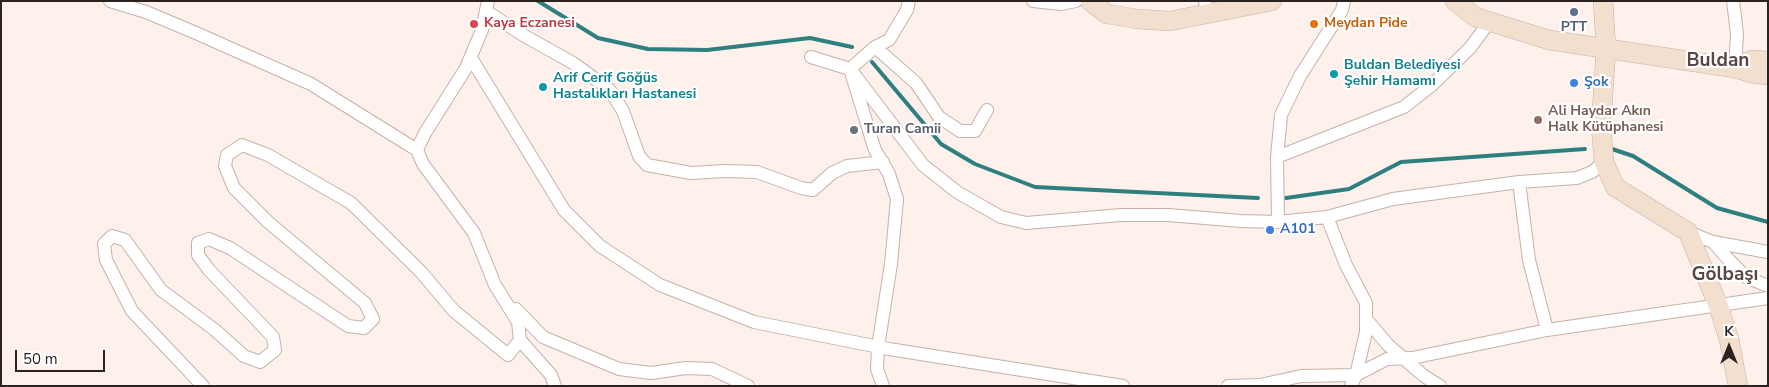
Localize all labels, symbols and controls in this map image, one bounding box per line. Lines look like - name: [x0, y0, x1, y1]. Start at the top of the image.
- marker: PTT: [1568, 6, 1580, 18]
- place label: Kaya Eczanesi: [484, 16, 575, 32]
- place label: Meydan Pide: [1324, 16, 1408, 32]
- marker: Kaya Eczanesi: [468, 18, 480, 30]
- marker: Meydan Pide: [1308, 18, 1320, 30]
- place label: PTT: [1561, 20, 1587, 36]
- district label: Buldan: [1687, 50, 1749, 72]
- place label: Buldan Belediyesi Şehir Hamamı: [1344, 58, 1461, 90]
- marker: Buldan Belediyesi Şehir Hamamı: [1328, 68, 1340, 80]
- place label: Arif Cerif Göğüs Hastalıkları Hastanesi: [553, 71, 696, 104]
- place label: Şok: [1584, 75, 1608, 91]
- marker: Şok: [1568, 77, 1580, 89]
- marker: Arif Cerif Göğüs Hastalıkları Hastanesi: [537, 81, 549, 93]
- place label: Ali Haydar Akın Halk Kütüphanesi: [1548, 104, 1663, 136]
- marker: Ali Haydar Akın Halk Kütüphanesi: [1532, 114, 1544, 126]
- place label: Turan Camii: [864, 122, 941, 138]
- marker: Turan Camii: [848, 124, 860, 136]
- place label: A101: [1280, 222, 1316, 238]
- marker: A101: [1264, 224, 1276, 236]
- district label: Gölbaşı: [1692, 264, 1758, 286]
- north arrow: [1704, 322, 1754, 372]
- text: K: [1724, 322, 1734, 341]
- scale bar: [18, 340, 108, 372]
- text: 50 m: [23, 349, 58, 369]

